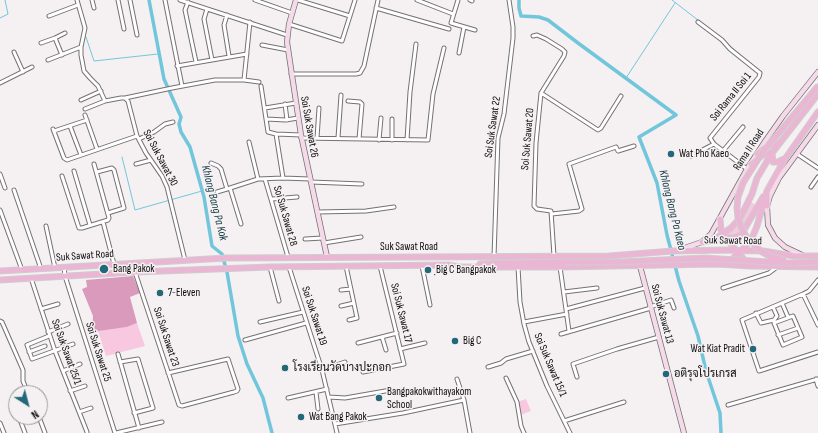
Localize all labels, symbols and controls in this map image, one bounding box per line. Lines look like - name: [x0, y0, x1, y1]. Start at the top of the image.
- street label: Soi Rama II Soi 1: [707, 70, 755, 124]
- street label: Soi Suk Sawat 26: [297, 95, 321, 159]
- street label: Soi Suk Sawat 22: [482, 96, 504, 158]
- street label: Soi Suk Sawat 20: [519, 108, 537, 170]
- street label: Soi Suk Sawat 30: [140, 127, 180, 189]
- street label: Rama II Road: [731, 127, 767, 173]
- place label: Wat Pho Kaeo: [679, 147, 729, 161]
- marker: Wat Pho Kaeo: [666, 149, 676, 159]
- water label: Khlong Bang Pa Kok: [198, 164, 230, 242]
- water label: Khlong Bang Pa Kaeo: [655, 168, 689, 252]
- street label: Soi Suk Sawat 28: [270, 184, 300, 248]
- street label: Suk Sawat Road: [704, 234, 762, 248]
- street label: Suk Sawat Road: [380, 240, 438, 254]
- street label: Suk Sawat Road: [56, 247, 114, 265]
- place label: Bang Pakok: [113, 262, 155, 276]
- marker: Bang Pakok: [98, 263, 110, 275]
- place label: ฺBig C Bangpakok: [436, 263, 496, 277]
- marker: ฺBig C Bangpakok: [423, 265, 433, 275]
- street label: Soi Suk Sawat 17: [387, 282, 415, 344]
- street label: Soi Suk Sawat 13: [648, 283, 676, 345]
- street label: Soi Suk Sawat 19: [298, 285, 330, 347]
- place label: 7-Eleven: [168, 286, 200, 300]
- marker: 7-Eleven: [155, 288, 165, 298]
- street label: Soi Suk Sawat 23: [150, 306, 182, 368]
- street label: Soi Suk Sawat 25/1: [48, 318, 84, 386]
- street label: Soi Suk Sawat 25: [82, 321, 114, 383]
- street label: Soi Suk Sawat 15/1: [531, 331, 569, 399]
- place label: Big C: [463, 334, 481, 348]
- marker: Big C: [450, 336, 460, 346]
- place label: Wat Kiat Pradit: [691, 342, 745, 356]
- marker: Wat Kiat Pradit: [748, 344, 758, 354]
- place label: โรงเรียนวัดบางปะกอก: [293, 361, 391, 375]
- marker: โรงเรียนวัดบางปะกอก: [280, 363, 290, 373]
- place label: อติรุจโปรเกรส: [674, 367, 737, 381]
- marker: อติรุจโปรเกรส: [661, 369, 671, 379]
- north arrow: [8, 385, 48, 425]
- place label: Bangpakokwithayakom School: [387, 385, 471, 411]
- marker: Bangpakokwithayakom School: [374, 393, 384, 403]
- text: N: [29, 407, 41, 421]
- place label: Wat Bang Pakok: [309, 410, 367, 424]
- marker: Wat Bang Pakok: [296, 412, 306, 422]

